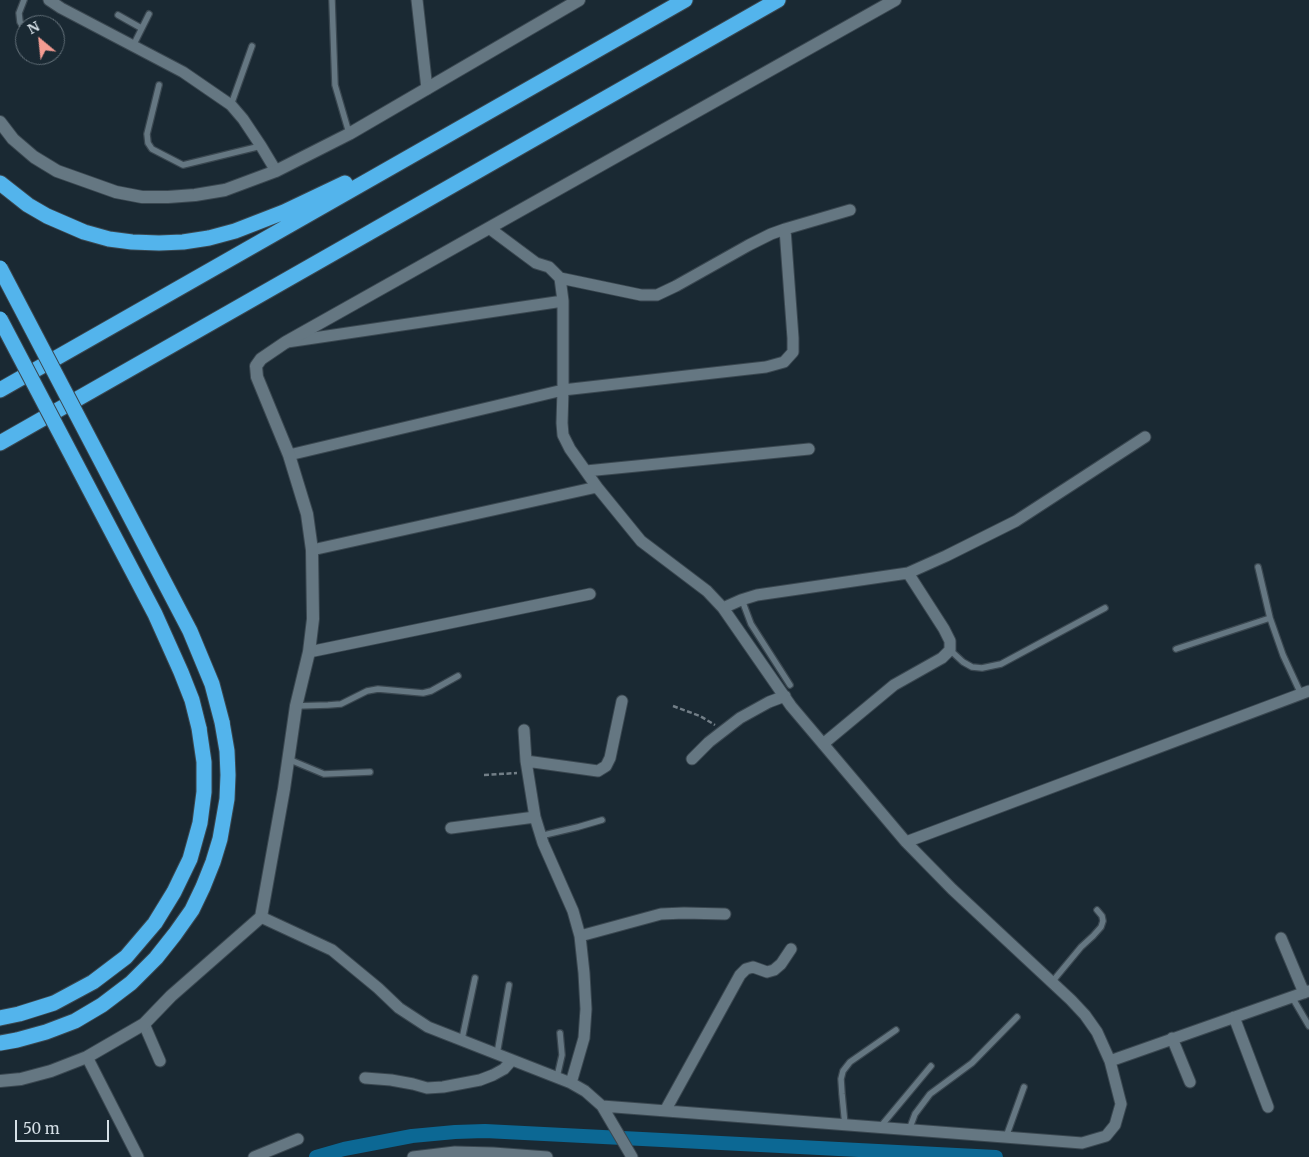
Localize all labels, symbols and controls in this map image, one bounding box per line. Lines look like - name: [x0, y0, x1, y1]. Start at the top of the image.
- north arrow: [15, 15, 65, 65]
- text: N: [24, 17, 43, 38]
- scale bar: [18, 1110, 111, 1142]
- text: 50 m: [23, 1119, 60, 1138]

